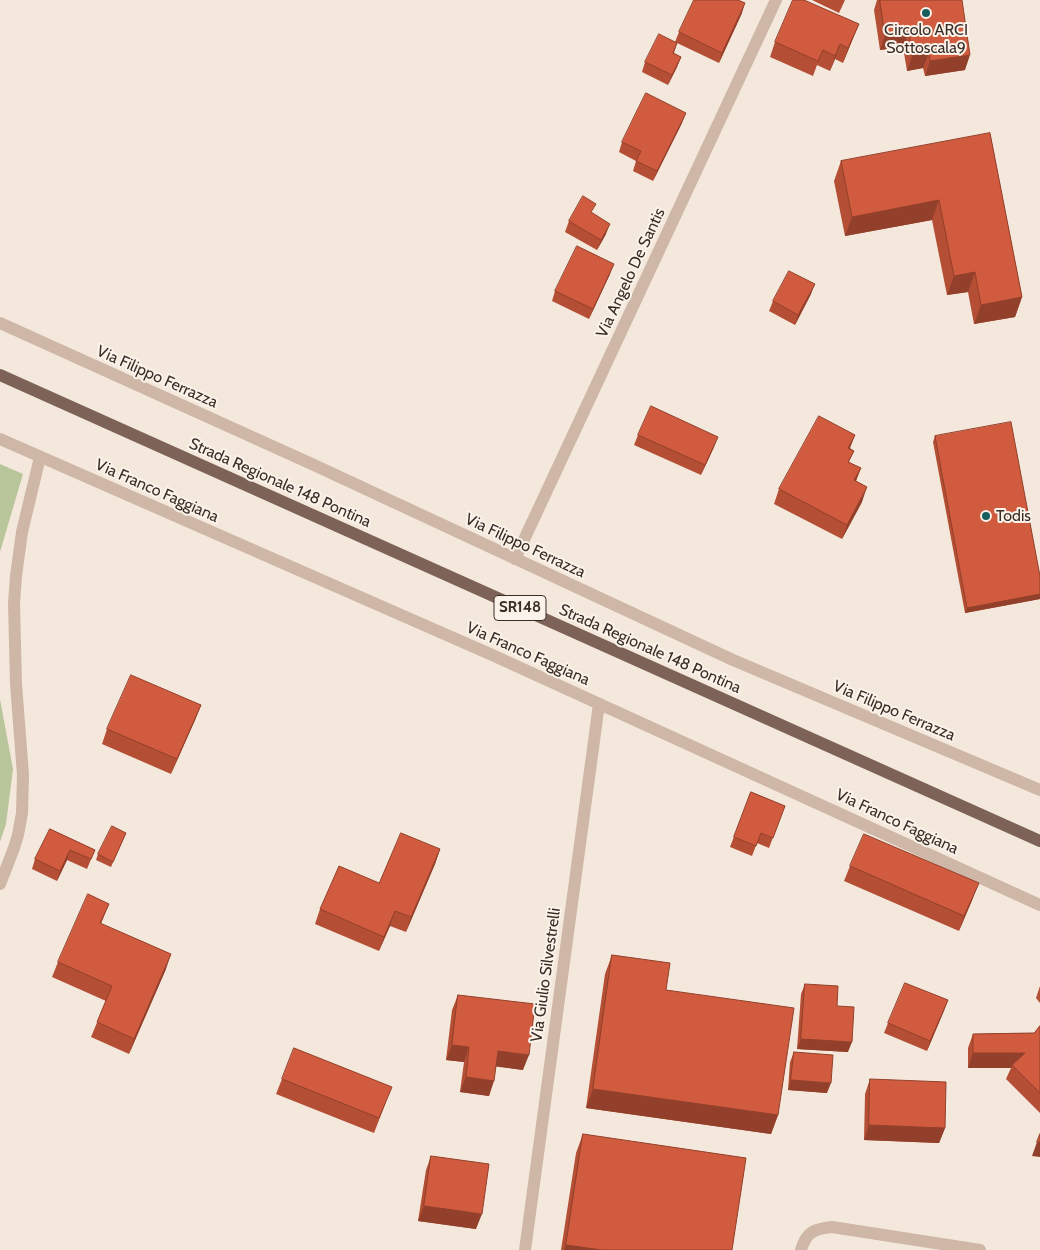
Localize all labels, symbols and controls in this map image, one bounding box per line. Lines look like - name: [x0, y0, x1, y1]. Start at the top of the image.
- marker: Circolo ARCI Sottoscala9: [920, 7, 932, 19]
- place label: Circolo ARCI Sottoscala9: [884, 20, 968, 58]
- street label: Via Angelo De Santis: [593, 205, 669, 341]
- street label: Via Filippo Ferrazza: [94, 342, 220, 412]
- street label: Strada Regionale 148 Pontina: [186, 434, 374, 532]
- street label: Via Franco Faggiana: [92, 455, 222, 527]
- place label: Todis: [996, 506, 1031, 526]
- street label: Via Filippo Ferrazza: [462, 510, 588, 582]
- marker: Todis: [980, 510, 992, 522]
- road number: SR148: [494, 596, 546, 620]
- street label: Strada Regionale 148 Pontina: [556, 600, 744, 698]
- street label: Via Franco Faggiana: [463, 618, 593, 690]
- street label: Via Filippo Ferrazza: [830, 677, 958, 745]
- street label: Via Franco Faggiana: [833, 785, 961, 859]
- street label: Via Giulio Silvestrelli: [527, 907, 565, 1043]

